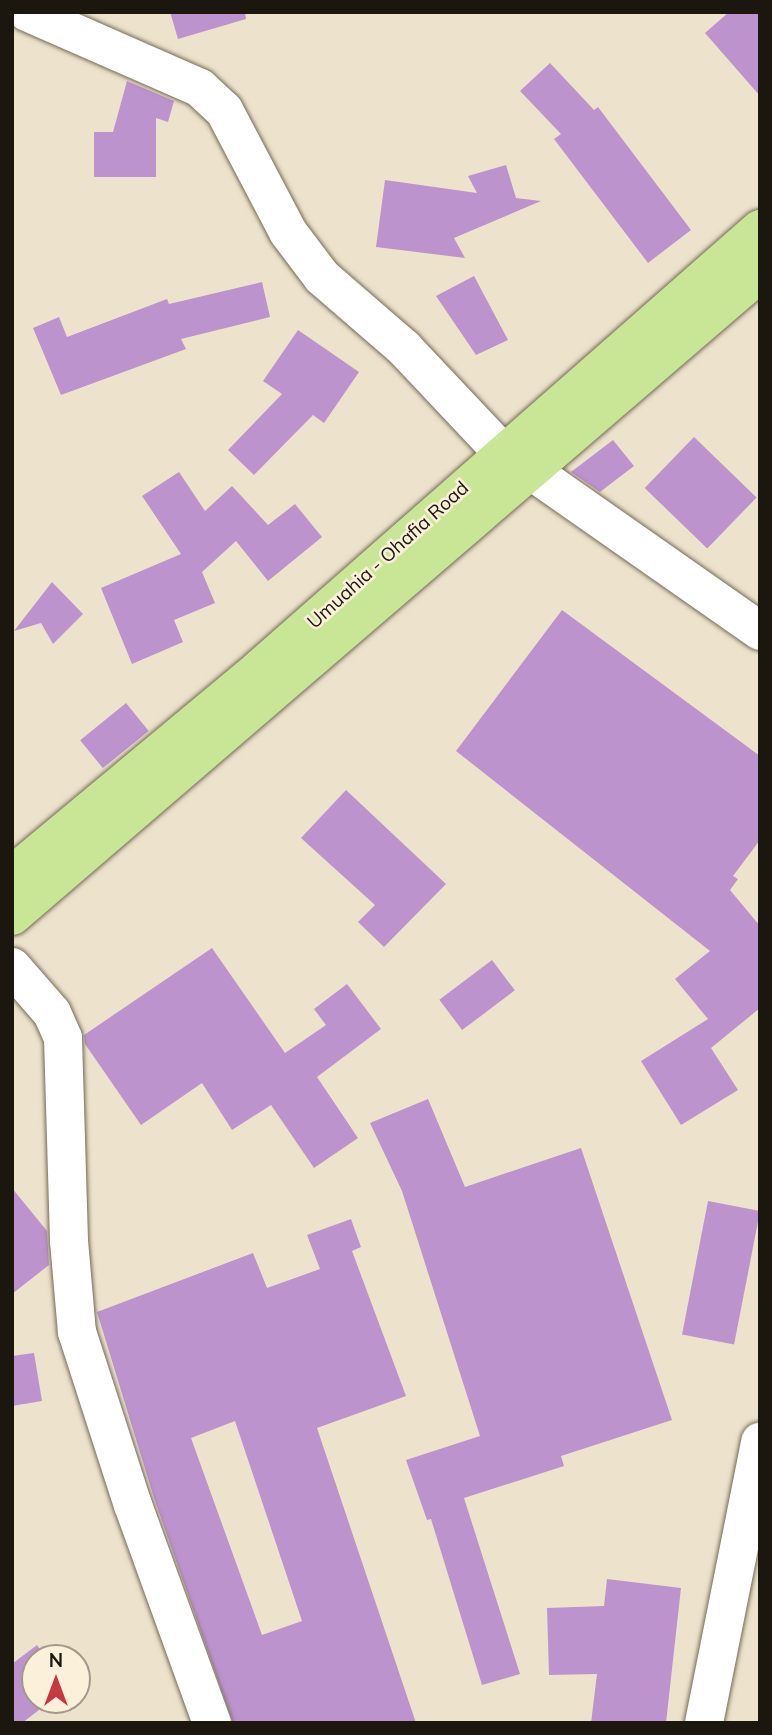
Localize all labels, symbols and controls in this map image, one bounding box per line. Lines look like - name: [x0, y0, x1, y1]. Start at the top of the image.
- street label: Umuahia - Ohafia Road: [303, 477, 473, 633]
- north arrow: [21, 1644, 91, 1714]
- text: N: [49, 1648, 63, 1672]

